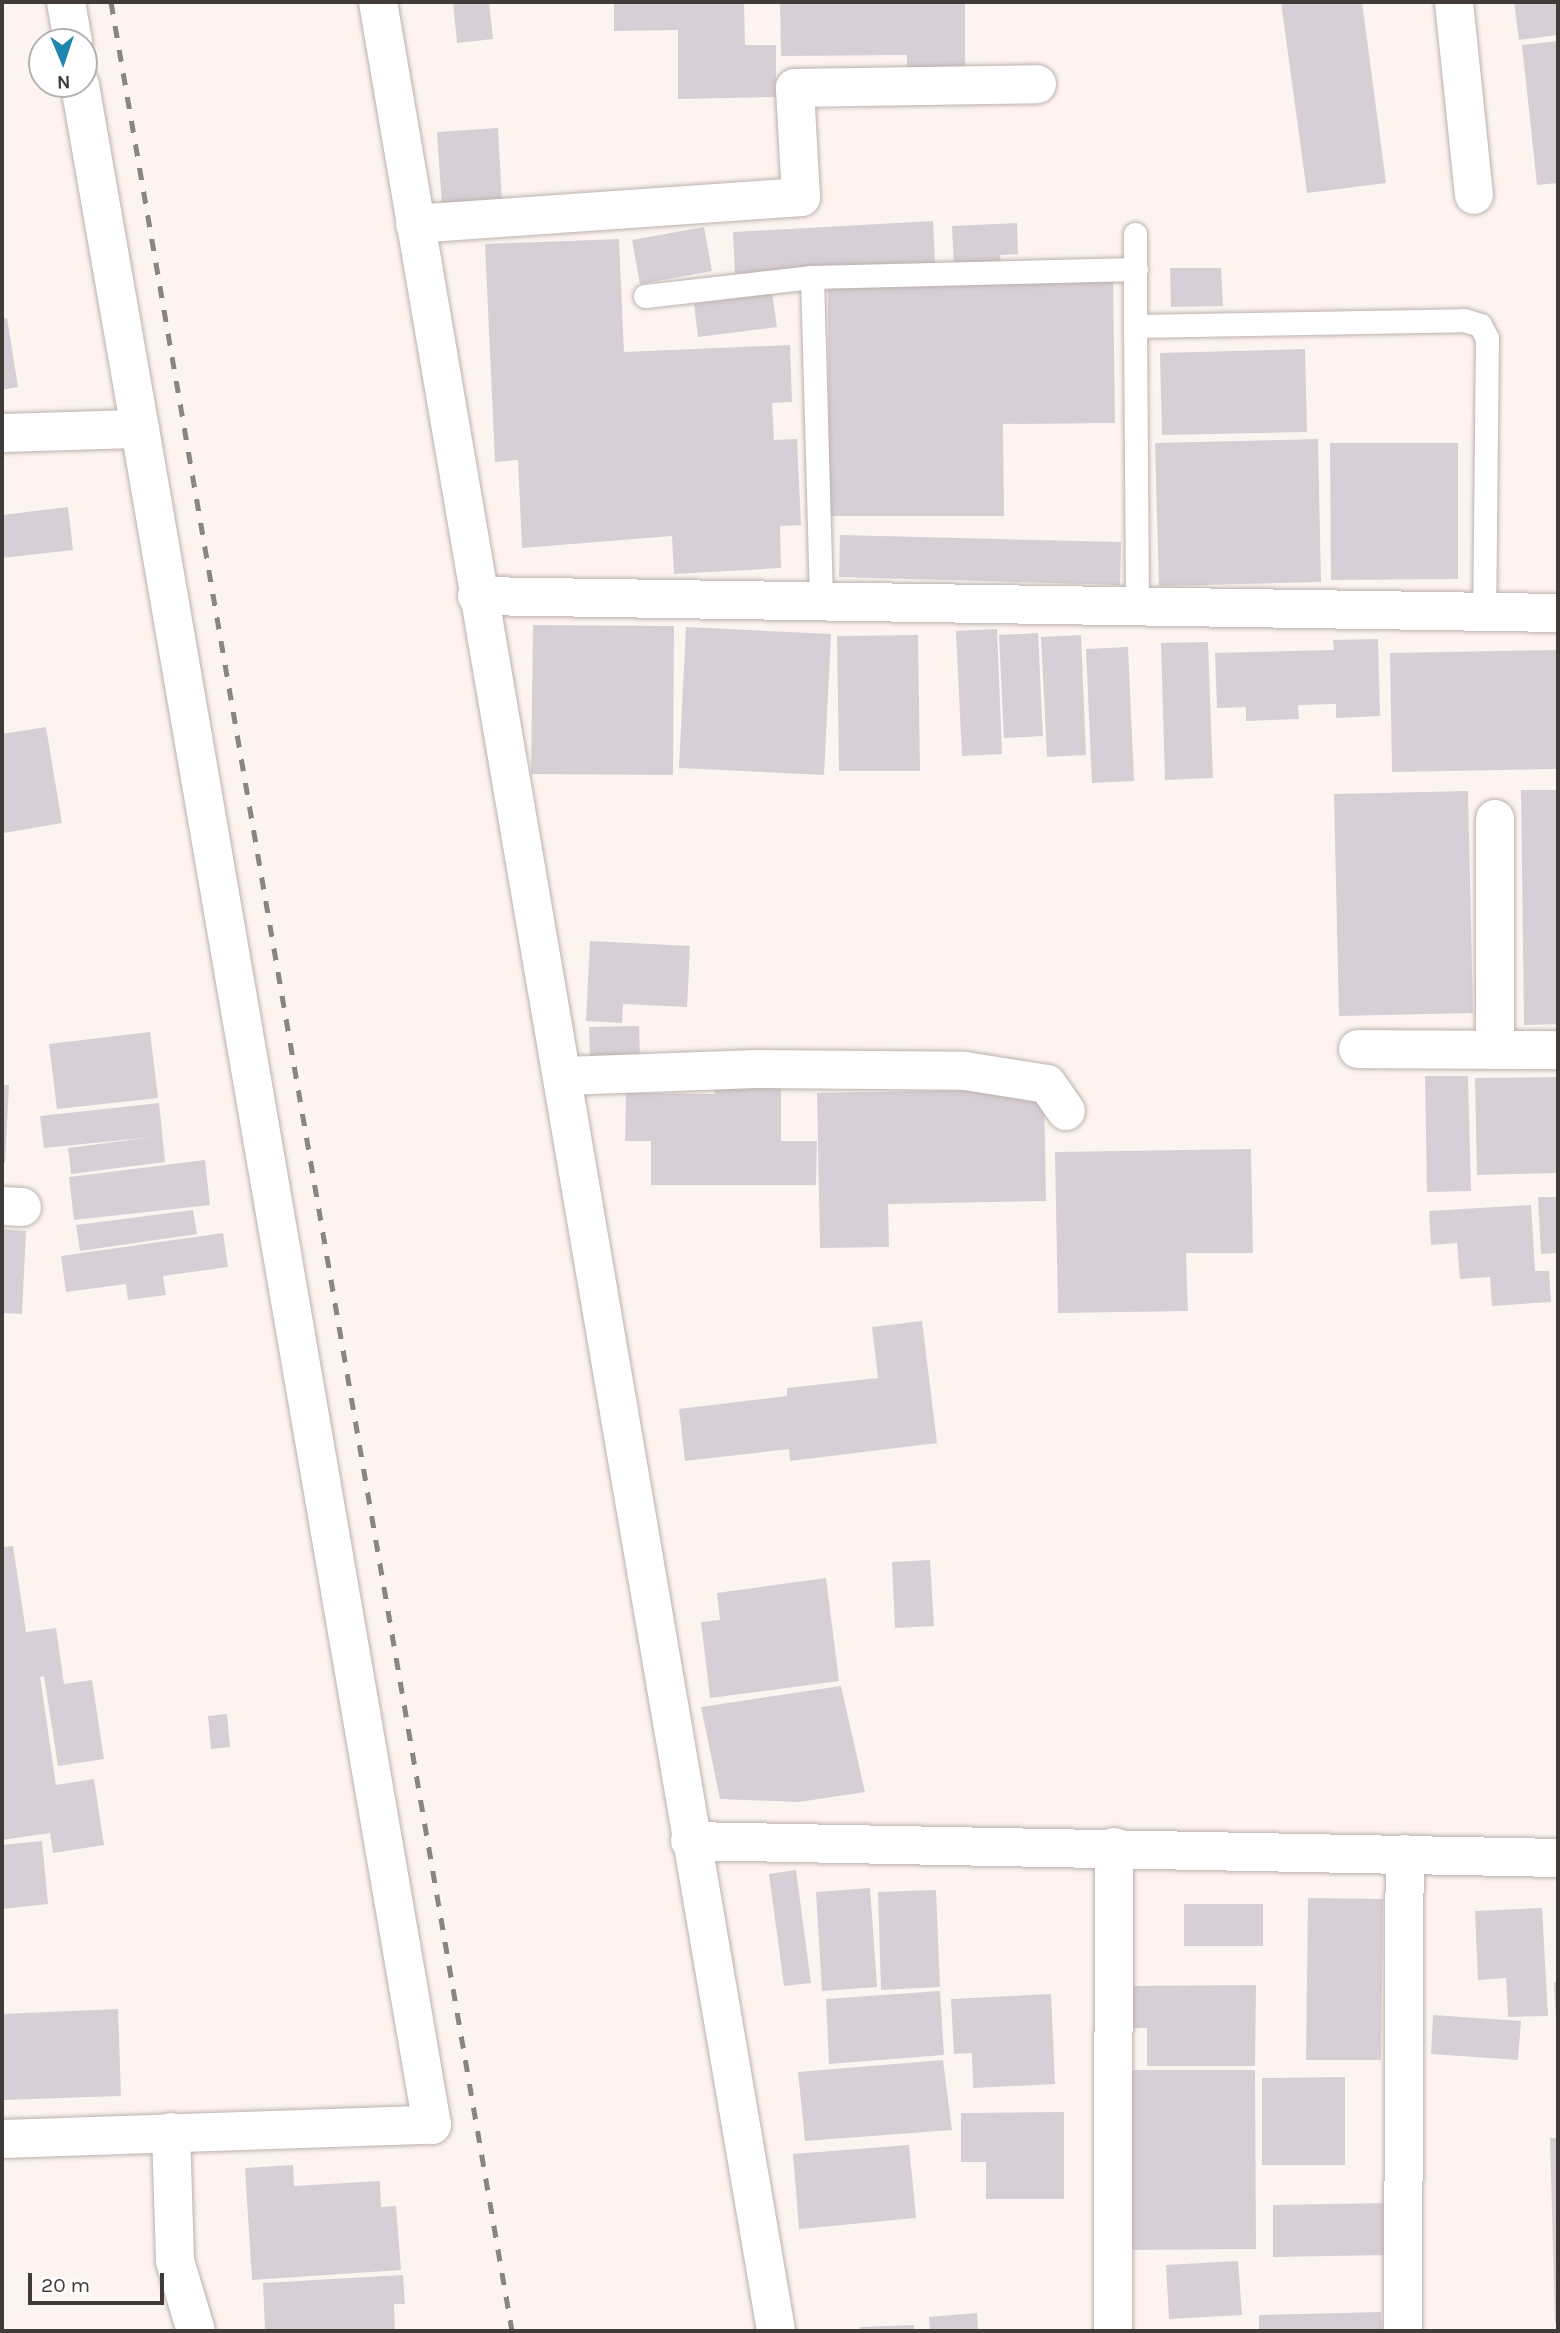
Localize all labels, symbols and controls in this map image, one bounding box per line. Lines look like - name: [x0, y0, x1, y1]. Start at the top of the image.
- north arrow: [28, 28, 98, 98]
- text: N: [56, 71, 71, 93]
- scale bar: [32, 2260, 168, 2304]
- text: 20 m: [41, 2273, 90, 2297]

